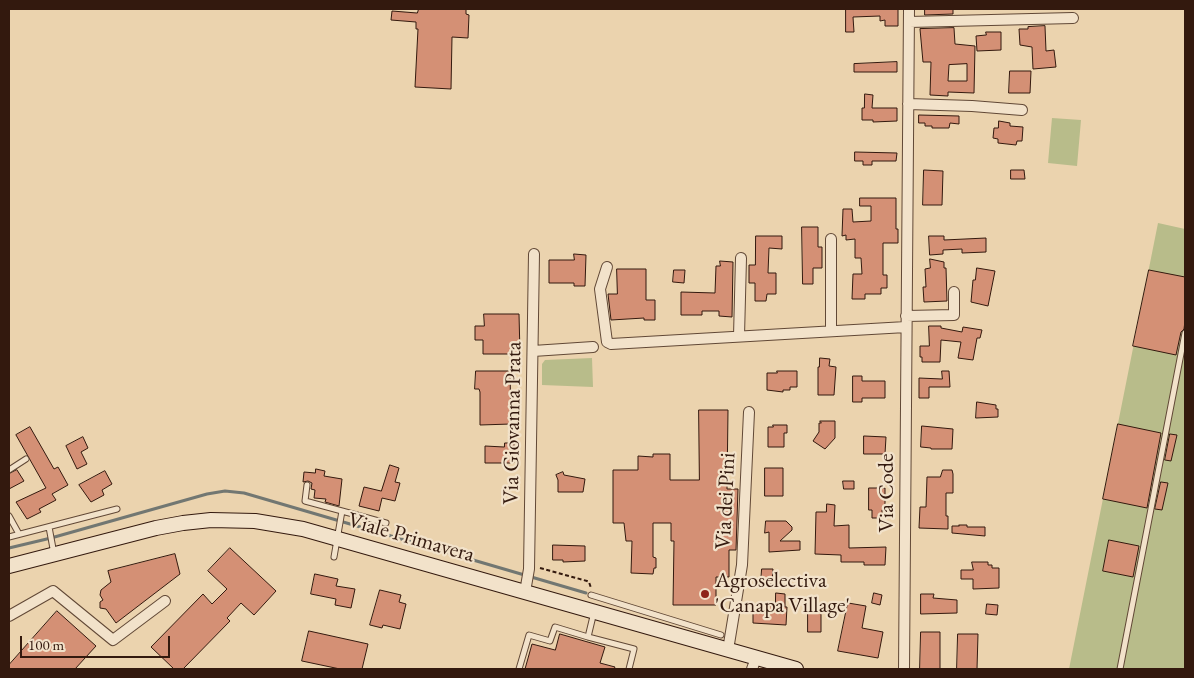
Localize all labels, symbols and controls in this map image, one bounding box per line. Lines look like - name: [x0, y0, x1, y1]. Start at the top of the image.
- street label: Via Giovanna Prata: [498, 341, 528, 505]
- street label: Via dei Pini: [710, 452, 742, 550]
- street label: Via Code: [874, 453, 900, 533]
- street label: Viale Primavera: [344, 507, 478, 569]
- place label: Agroselectiva 'Canapa Village': [715, 568, 850, 620]
- marker: Agroselectiva 'Canapa Village': [699, 588, 711, 600]
- scale bar: [22, 626, 172, 658]
- text: 100 m: [28, 635, 64, 654]

